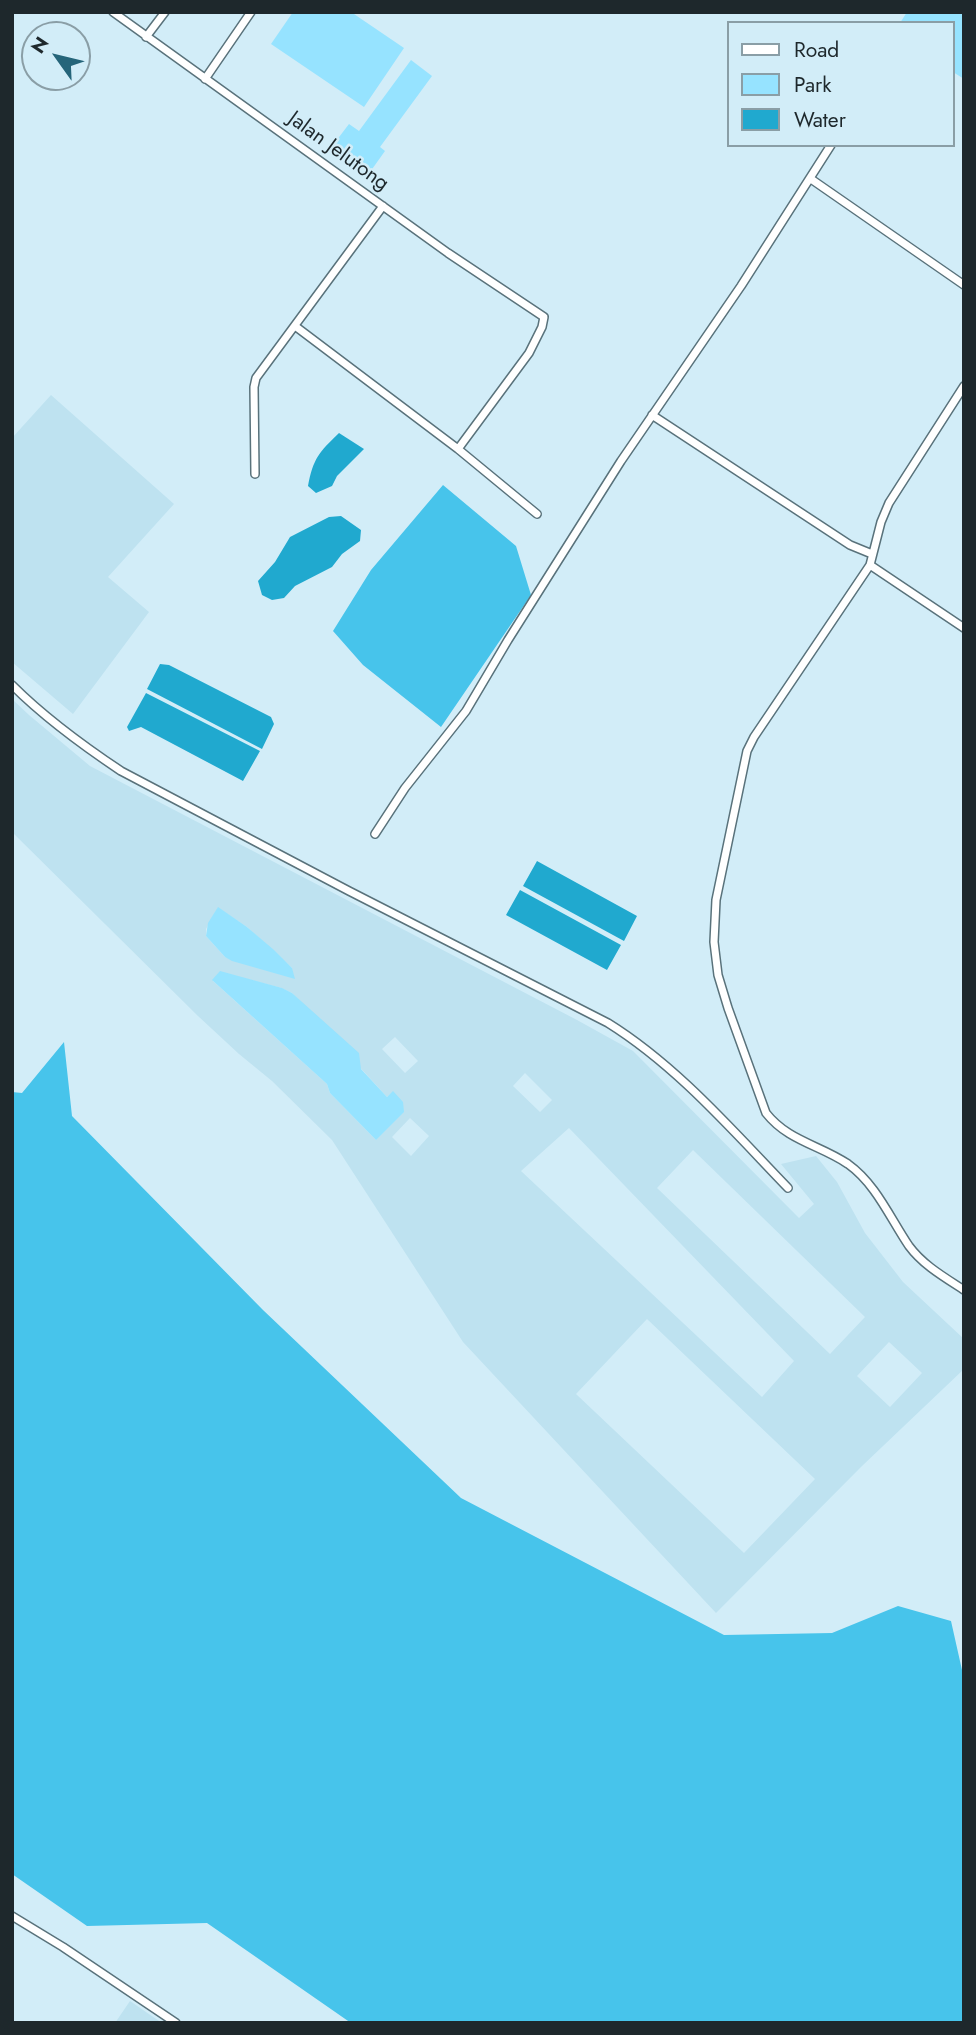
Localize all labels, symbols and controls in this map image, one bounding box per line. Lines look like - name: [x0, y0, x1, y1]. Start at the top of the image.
- north arrow: [21, 21, 91, 91]
- legend: [727, 21, 955, 147]
- text: N: [24, 31, 55, 59]
- text: Road: [794, 35, 839, 65]
- text: Park: [794, 70, 831, 100]
- text: Water: [794, 105, 846, 135]
- street label: Jalan Jelutong: [283, 107, 393, 197]

